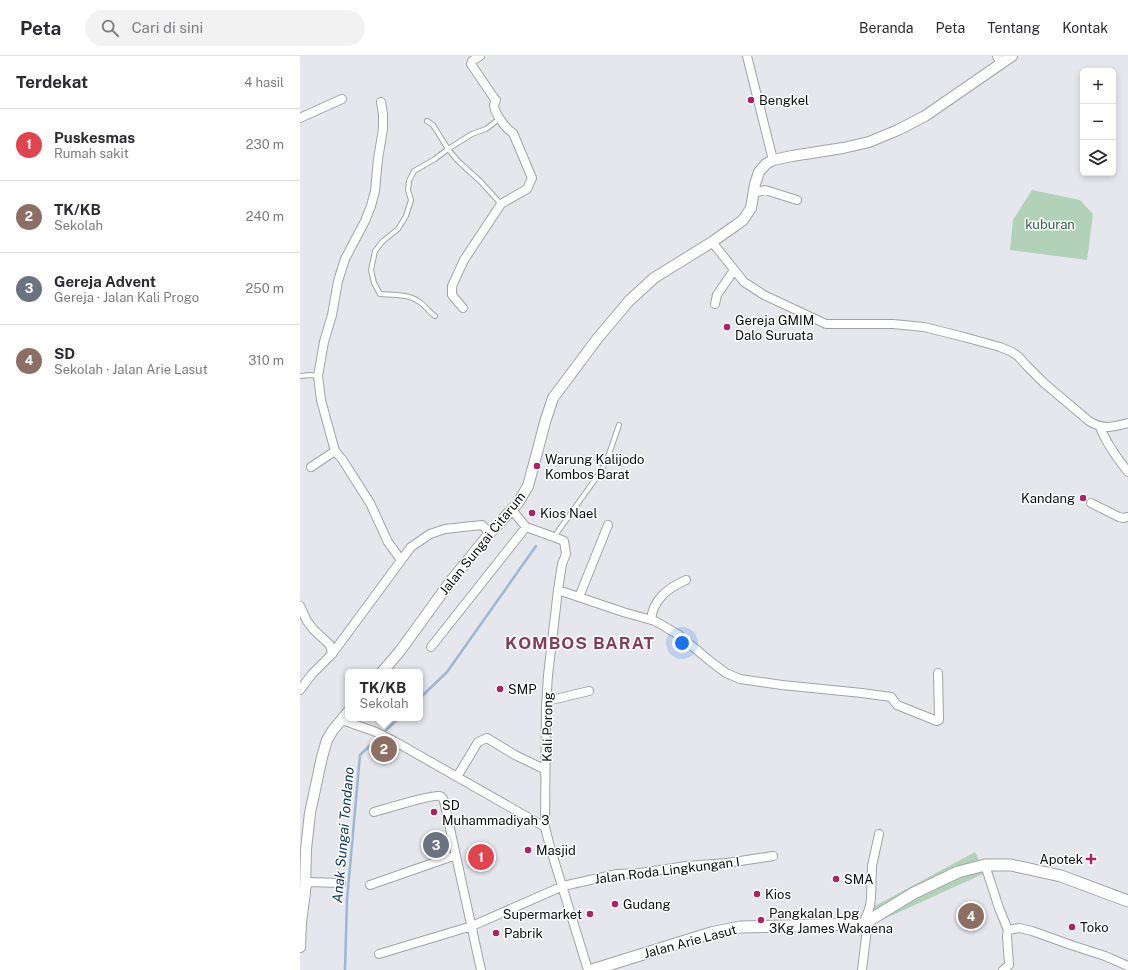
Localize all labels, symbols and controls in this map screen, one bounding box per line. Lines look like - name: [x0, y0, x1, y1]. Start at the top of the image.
- search box: [85, 10, 365, 46]
- text: Peta: [20, 17, 61, 39]
- icon: search: [99, 17, 121, 39]
- text: Cari di sini: [131, 19, 203, 36]
- text: Beranda: [859, 20, 914, 36]
- text: Peta: [936, 20, 965, 36]
- text: Tentang: [987, 20, 1040, 36]
- text: Kontak: [1062, 20, 1108, 36]
- map controls: [1080, 68, 1116, 176]
- button: +: [1080, 68, 1116, 104]
- text: Terdekat: [16, 72, 88, 92]
- text: 4 hasil: [244, 75, 284, 90]
- place label: Bengkel: [759, 93, 809, 108]
- marker: Bengkel: [746, 95, 756, 105]
- button: −: [1080, 104, 1116, 140]
- text: Puskesmas: [54, 129, 135, 146]
- text: 1: [26, 137, 32, 152]
- text: 230 m: [246, 137, 284, 152]
- button: layers: [1080, 140, 1116, 176]
- text: Rumah sakit: [54, 146, 129, 161]
- text: TK/KB: [54, 201, 101, 218]
- text: 2: [25, 209, 33, 224]
- text: 240 m: [246, 209, 284, 224]
- park label: kuburan: [1025, 217, 1075, 232]
- text: Sekolah: [54, 218, 103, 233]
- text: Gereja Advent: [54, 273, 156, 290]
- text: 3: [25, 281, 33, 296]
- text: 250 m: [246, 281, 284, 296]
- text: Gereja · Jalan Kali Progo: [54, 290, 199, 305]
- place label: Gereja GMIM Dalo Suruata: [735, 313, 814, 343]
- marker: Gereja GMIM Dalo Suruata: [722, 322, 732, 332]
- text: SD: [54, 345, 75, 362]
- text: 4: [25, 353, 33, 368]
- text: 310 m: [248, 353, 284, 368]
- text: Sekolah · Jalan Arie Lasut: [54, 362, 208, 377]
- place label: Warung Kalijodo Kombos Barat: [545, 452, 644, 482]
- marker: Warung Kalijodo Kombos Barat: [532, 461, 542, 471]
- street label: Jalan Sungai Citarum: [436, 489, 528, 598]
- place label: Kandang: [1021, 491, 1075, 506]
- marker: Kandang: [1078, 493, 1088, 503]
- place label: Kios Nael: [540, 506, 597, 521]
- marker: Kios Nael: [527, 508, 537, 518]
- district label: KOMBOS BARAT: [505, 633, 655, 653]
- your location: [672, 633, 692, 653]
- popup: [345, 669, 423, 721]
- text: TK/KB: [360, 679, 406, 696]
- place label: SMP: [508, 682, 536, 697]
- marker: SMP: [495, 684, 505, 694]
- street label: Kali Porong: [539, 692, 556, 762]
- text: Sekolah: [360, 696, 408, 711]
- pin: 2: [371, 734, 397, 764]
- water label: Anak Sungai Tondano: [329, 766, 357, 904]
- place label: SD Muhammadiyah 3: [442, 798, 549, 828]
- marker: SD Muhammadiyah 3: [429, 807, 439, 817]
- pin: 3: [423, 830, 449, 860]
- pin: 1: [468, 842, 494, 872]
- place label: Masjid: [536, 843, 576, 858]
- marker: Masjid: [523, 845, 533, 855]
- place label: Apotek: [1039, 852, 1083, 867]
- street label: Jalan Roda Lingkungan I: [594, 854, 740, 887]
- marker: Apotek: [1086, 854, 1096, 864]
- place label: SMA: [844, 872, 873, 887]
- marker: SMA: [831, 874, 841, 884]
- place label: Kios: [765, 887, 791, 902]
- marker: Kios: [752, 889, 762, 899]
- place label: Gudang: [623, 897, 671, 912]
- marker: Gudang: [610, 899, 620, 909]
- pin: 4: [958, 901, 984, 931]
- place label: Pangkalan Lpg 3Kg James Wakaena: [769, 906, 893, 936]
- place label: Supermarket: [503, 907, 582, 922]
- marker: Supermarket: [585, 909, 595, 919]
- marker: Pangkalan Lpg 3Kg James Wakaena: [756, 915, 766, 925]
- place label: Toko: [1080, 920, 1109, 935]
- street label: Jalan Arie Lasut: [642, 922, 738, 961]
- marker: Toko: [1067, 922, 1077, 932]
- place label: Pabrik: [504, 926, 543, 941]
- marker: Pabrik: [491, 928, 501, 938]

